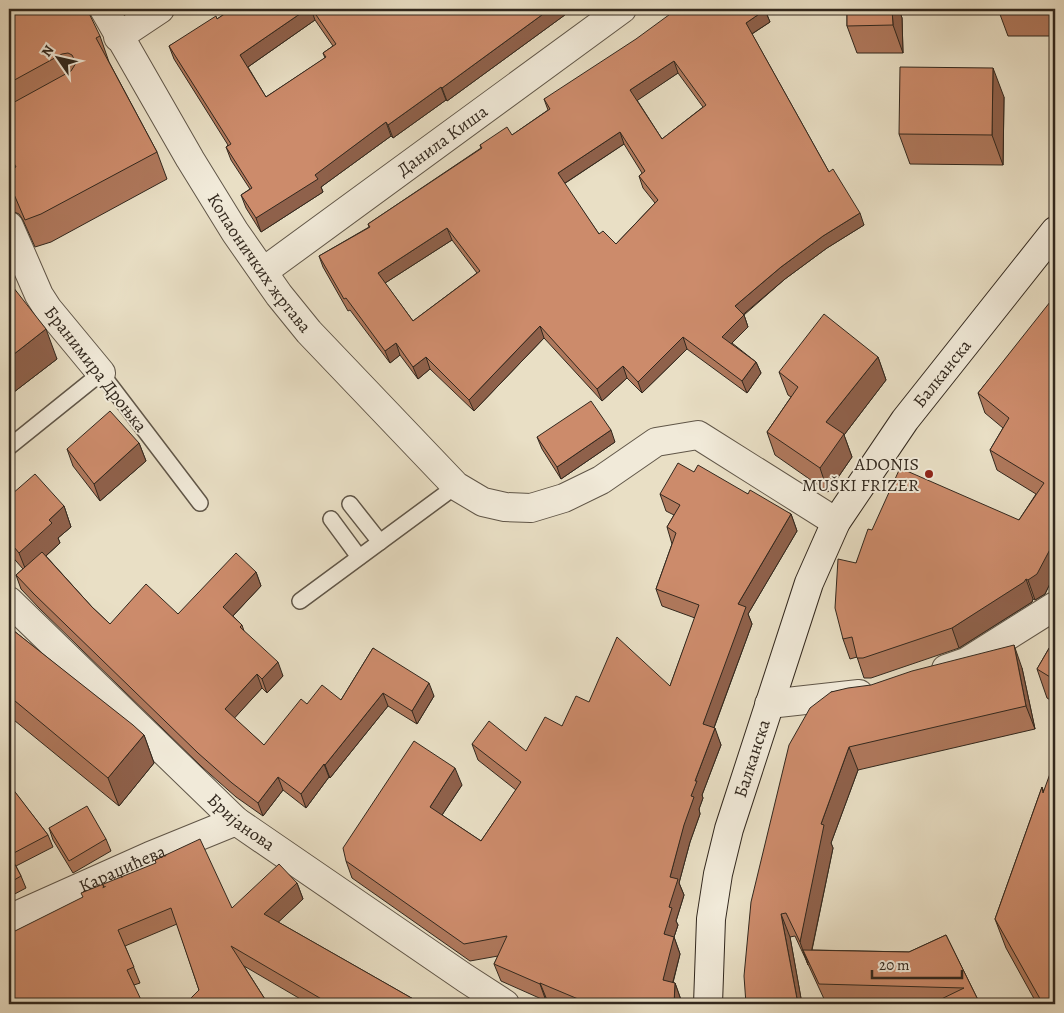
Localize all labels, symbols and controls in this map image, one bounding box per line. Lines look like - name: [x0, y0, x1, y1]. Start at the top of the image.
- north arrow: [32, 32, 82, 82]
- text: N: [37, 41, 58, 61]
- street label: Данила Киша: [392, 99, 493, 182]
- street label: Копаоничких жртава: [202, 189, 317, 338]
- street label: Бранимира Дроњка: [39, 301, 153, 438]
- street label: Балканска: [907, 334, 977, 412]
- place label: ADONIS MUŠKI FRIZER: [802, 452, 919, 497]
- marker: ADONIS MUŠKI FRIZER: [923, 468, 935, 480]
- street label: Балканска: [728, 716, 776, 801]
- street label: Бријанова: [202, 788, 280, 857]
- street label: Караџићева: [75, 839, 170, 898]
- scale bar: [872, 948, 962, 980]
- text: 20 m: [879, 955, 910, 975]

